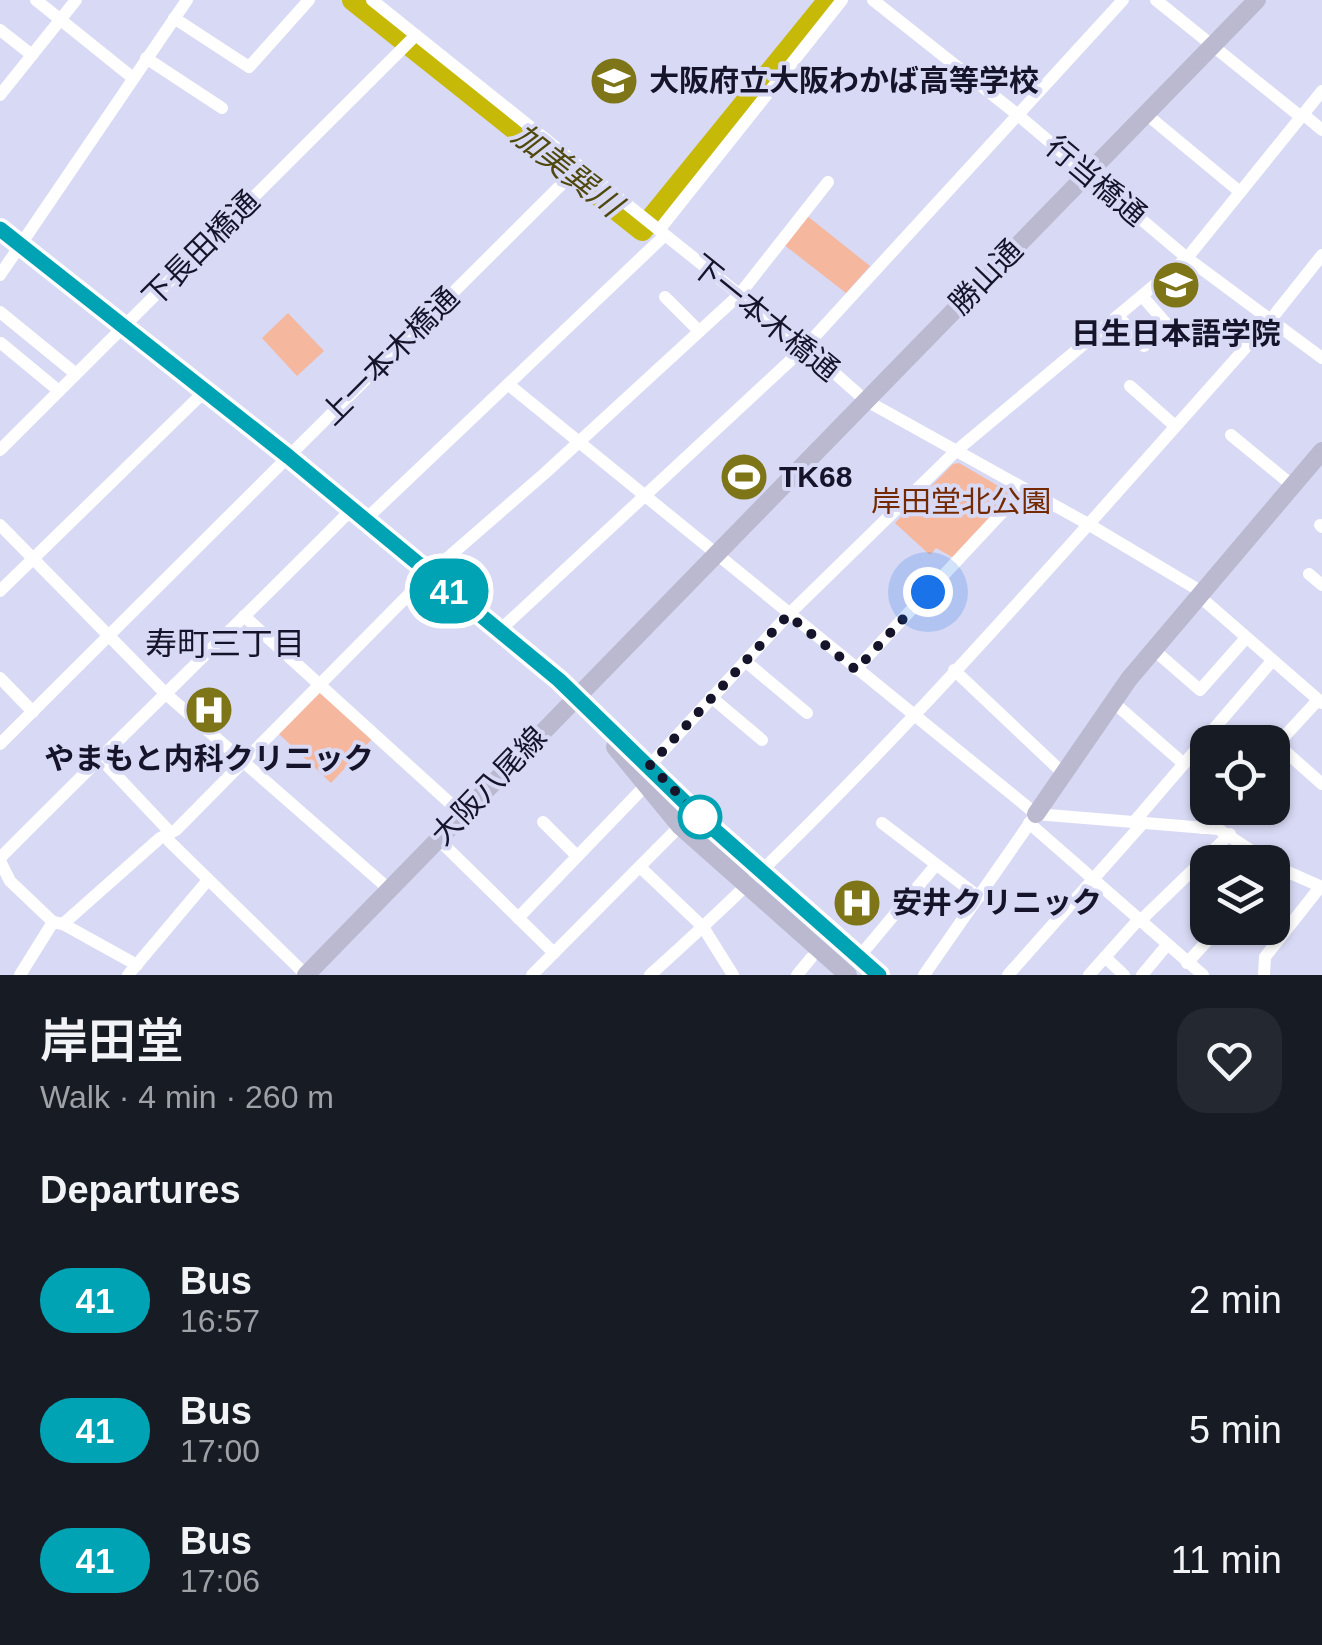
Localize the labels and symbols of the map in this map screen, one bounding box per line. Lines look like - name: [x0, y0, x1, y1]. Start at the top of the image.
- school or university icon: 大阪府立大阪わかば高等学校: [588, 55, 640, 107]
- place label: 大阪府立大阪わかば高等学校: [649, 64, 1039, 97]
- water label: 加美巽川: [505, 116, 631, 225]
- street label: 行当橋通: [1040, 129, 1153, 232]
- street label: 下長田橋通: [136, 184, 265, 313]
- street label: 勝山通: [943, 233, 1029, 320]
- street label: 下一本木橋通: [685, 248, 846, 387]
- school or university icon: 日生日本語学院: [1150, 259, 1202, 311]
- street label: 上一本木橋通: [314, 280, 465, 431]
- place label: 日生日本語学院: [1071, 317, 1281, 350]
- sports icon: TK68: [718, 451, 770, 503]
- place label: TK68: [779, 460, 852, 493]
- park label: 岸田堂北公園: [871, 485, 1051, 518]
- line badge: 41: [404, 558, 494, 624]
- your location: [903, 567, 953, 617]
- district label: 寿町三丁目: [145, 626, 305, 662]
- hospital icon: やまもと内科クリニック: [183, 684, 235, 736]
- street label: 大阪八尾線: [425, 720, 553, 851]
- place label: やまもと内科クリニック: [44, 742, 374, 775]
- unlabelled marker: [679, 796, 721, 838]
- hospital icon: 安井クリニック: [831, 877, 883, 929]
- place label: 安井クリニック: [892, 886, 1102, 919]

